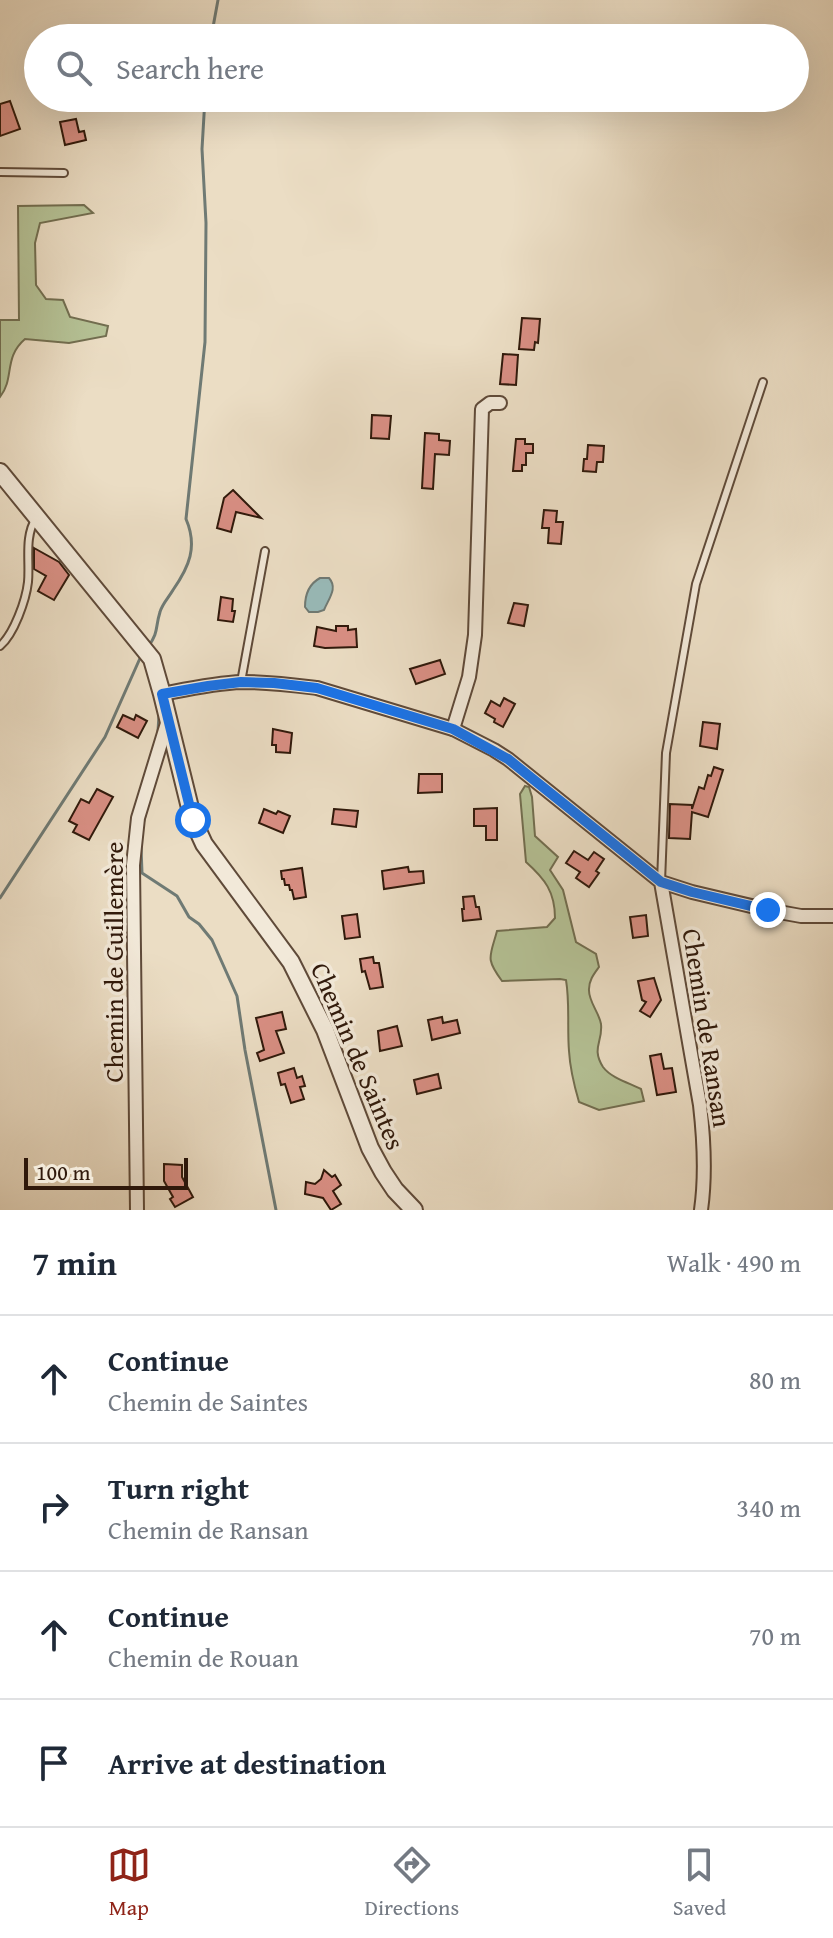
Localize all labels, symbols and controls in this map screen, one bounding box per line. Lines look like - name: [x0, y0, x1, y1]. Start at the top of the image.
- search box: [24, 24, 809, 112]
- icon: search: [52, 46, 96, 90]
- text: Search here: [116, 46, 264, 90]
- route start: [175, 802, 211, 838]
- street label: Chemin de Guillemère: [94, 841, 133, 1083]
- route end: [750, 892, 786, 928]
- street label: Chemin de Ransan: [673, 926, 743, 1130]
- street label: Chemin de Saintes: [301, 956, 416, 1156]
- scale bar: [24, 1154, 188, 1190]
- text: 100 m: [36, 1156, 91, 1188]
- text: 7 min: [32, 1238, 117, 1287]
- text: Walk · 490 m: [667, 1243, 801, 1282]
- text: Continue: [108, 1338, 229, 1382]
- icon: ahead: [32, 1357, 76, 1401]
- text: 80 m: [749, 1360, 801, 1399]
- text: Chemin de Saintes: [108, 1382, 308, 1421]
- text: Turn right: [108, 1466, 249, 1510]
- icon: right: [32, 1485, 76, 1529]
- text: 340 m: [736, 1488, 801, 1527]
- text: Chemin de Ransan: [108, 1510, 309, 1549]
- text: Continue: [108, 1594, 229, 1638]
- icon: ahead: [32, 1613, 76, 1657]
- text: 70 m: [749, 1616, 801, 1655]
- text: Chemin de Rouan: [108, 1638, 299, 1677]
- icon: arrive: [32, 1741, 76, 1785]
- text: Arrive at destination: [108, 1741, 386, 1785]
- tab: Map: [107, 1843, 151, 1923]
- tab: Directions: [365, 1843, 459, 1923]
- tab: Saved: [673, 1843, 726, 1923]

